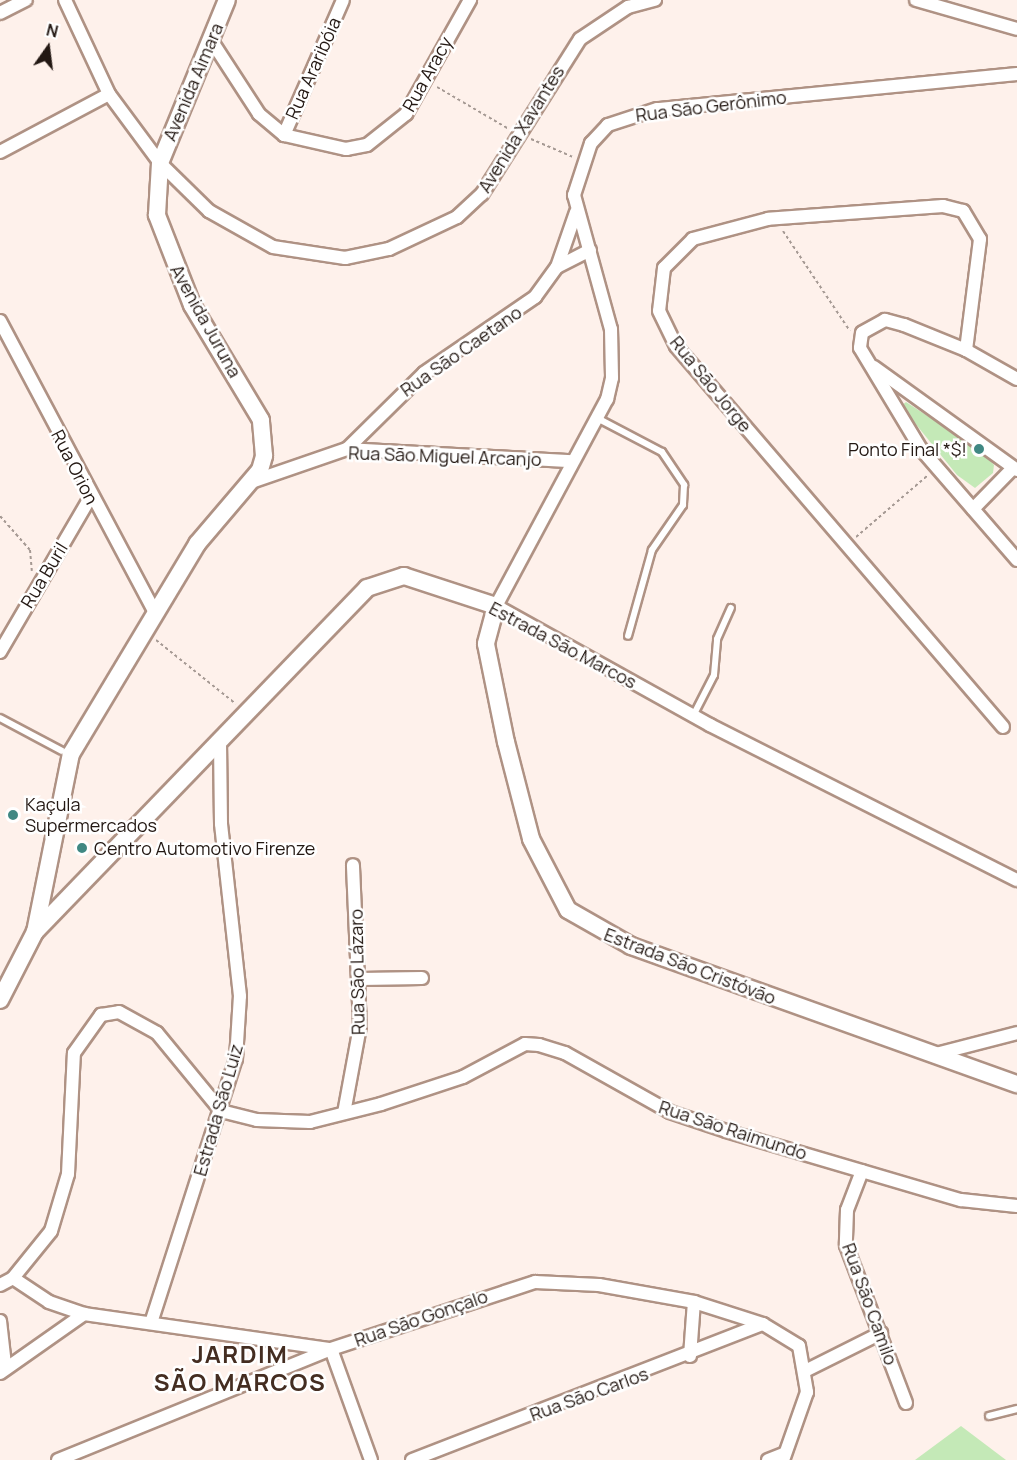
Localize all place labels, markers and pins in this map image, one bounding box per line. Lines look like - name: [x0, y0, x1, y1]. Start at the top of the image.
- place label: Ponto Final *$!: [848, 438, 967, 460]
- marker: Ponto Final *$!: [972, 442, 986, 456]
- place label: Kaçula Supermercados: [25, 794, 157, 836]
- marker: Kaçula Supermercados: [6, 808, 20, 822]
- place label: Centro Automotivo Firenze: [94, 837, 315, 859]
- marker: Centro Automotivo Firenze: [75, 841, 89, 855]

